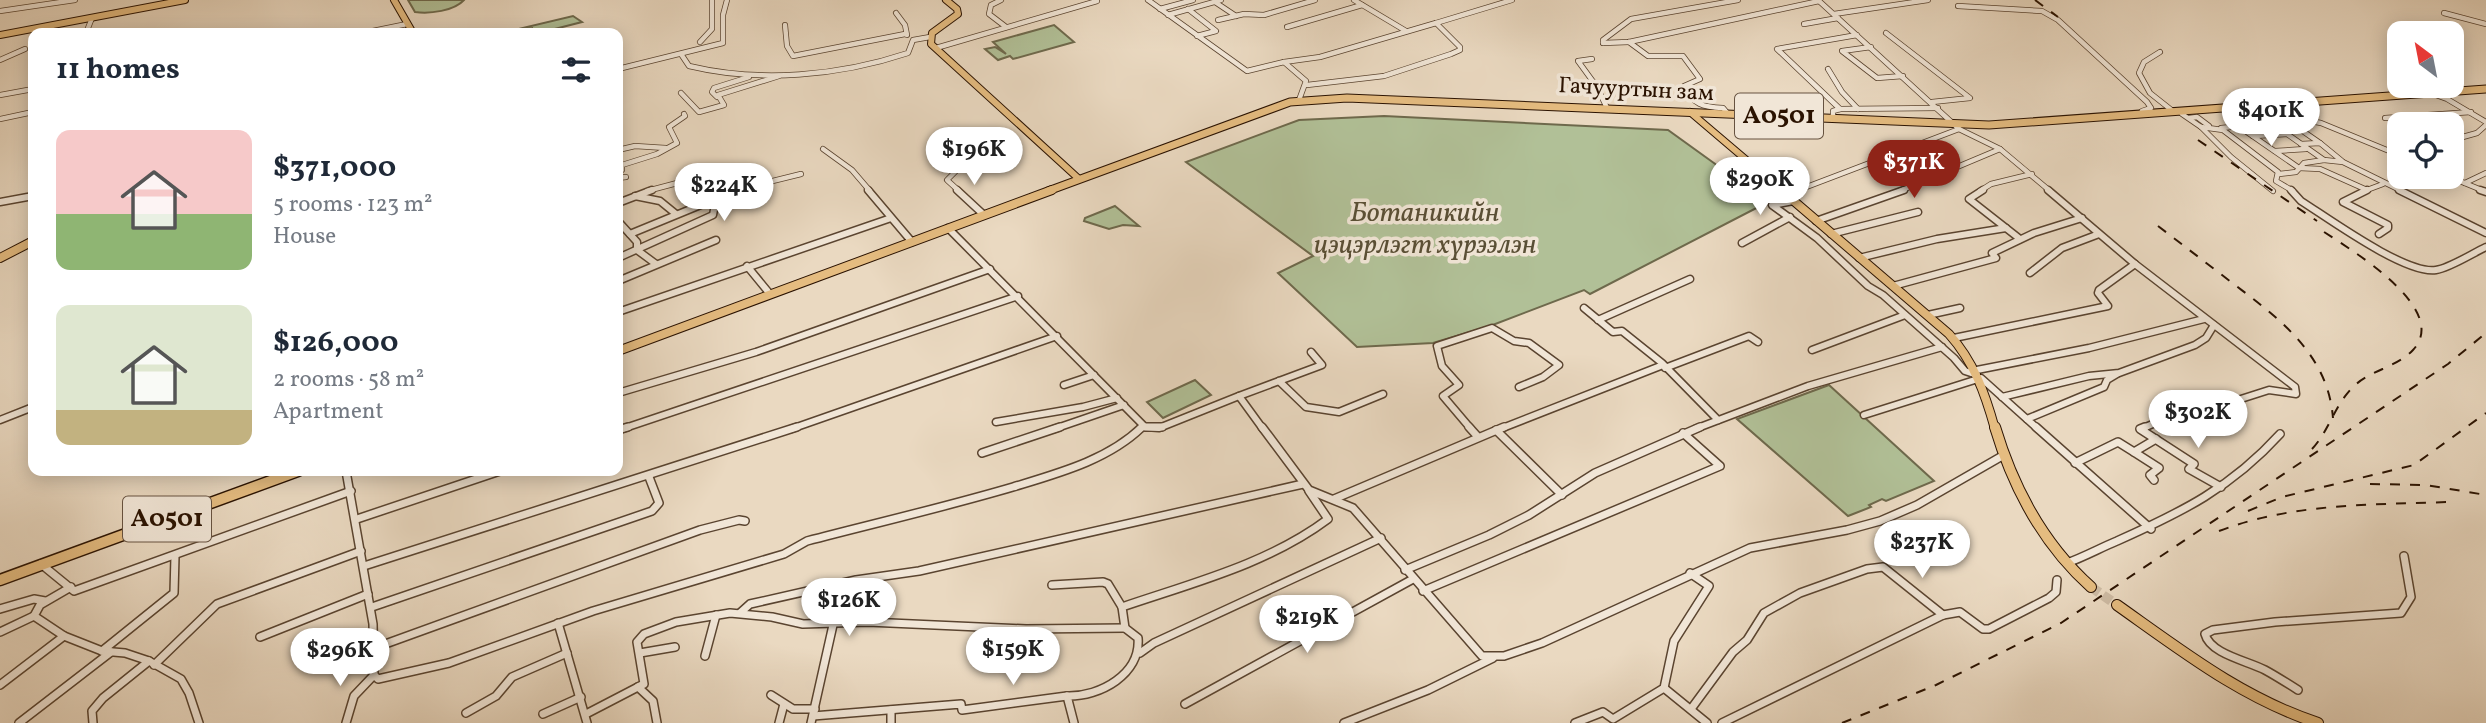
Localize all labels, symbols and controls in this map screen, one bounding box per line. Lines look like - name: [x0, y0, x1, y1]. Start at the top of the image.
- north arrow: [2387, 21, 2464, 98]
- map controls: [2387, 21, 2464, 189]
- text: 11 homes: [56, 49, 180, 91]
- icon: filters: [557, 51, 595, 89]
- street label: Гачууртын зам: [1557, 70, 1715, 110]
- pin: $401K: [2222, 88, 2320, 148]
- road number: A0501: [1735, 94, 1823, 139]
- text: $401K: [2238, 95, 2304, 127]
- button: locate: [2387, 112, 2464, 189]
- pin: $196K: [925, 128, 1023, 187]
- text: $196K: [942, 134, 1006, 166]
- pin: $371K: [1865, 140, 1963, 200]
- text: $371,000: [273, 147, 396, 189]
- text: $371K: [1883, 147, 1945, 179]
- icon: home: [112, 158, 196, 242]
- pin: $290K: [1711, 158, 1809, 217]
- pin: $224K: [675, 164, 773, 223]
- text: $290K: [1726, 164, 1794, 196]
- text: $224K: [690, 170, 758, 202]
- text: 5 rooms · 123 m²: [273, 189, 433, 221]
- park label: Ботаникийн цэцэрлэгт хүрээлэн: [1314, 194, 1536, 265]
- text: House: [273, 221, 336, 253]
- text: $126,000: [273, 322, 399, 364]
- icon: home: [112, 333, 196, 417]
- text: 2 rooms · 58 m²: [273, 364, 424, 396]
- pin: $302K: [2149, 391, 2247, 450]
- text: Apartment: [273, 396, 384, 428]
- text: $302K: [2165, 397, 2232, 429]
- road number: A0501: [123, 496, 211, 541]
- pin: $237K: [1873, 520, 1971, 580]
- text: $237K: [1890, 527, 1954, 559]
- pin: $126K: [800, 578, 898, 638]
- text: $126K: [817, 585, 881, 617]
- pin: $219K: [1258, 596, 1356, 655]
- text: $219K: [1275, 602, 1339, 634]
- pin: $296K: [291, 628, 389, 688]
- pin: $159K: [964, 628, 1062, 687]
- text: $159K: [982, 634, 1044, 666]
- text: $296K: [306, 635, 374, 667]

